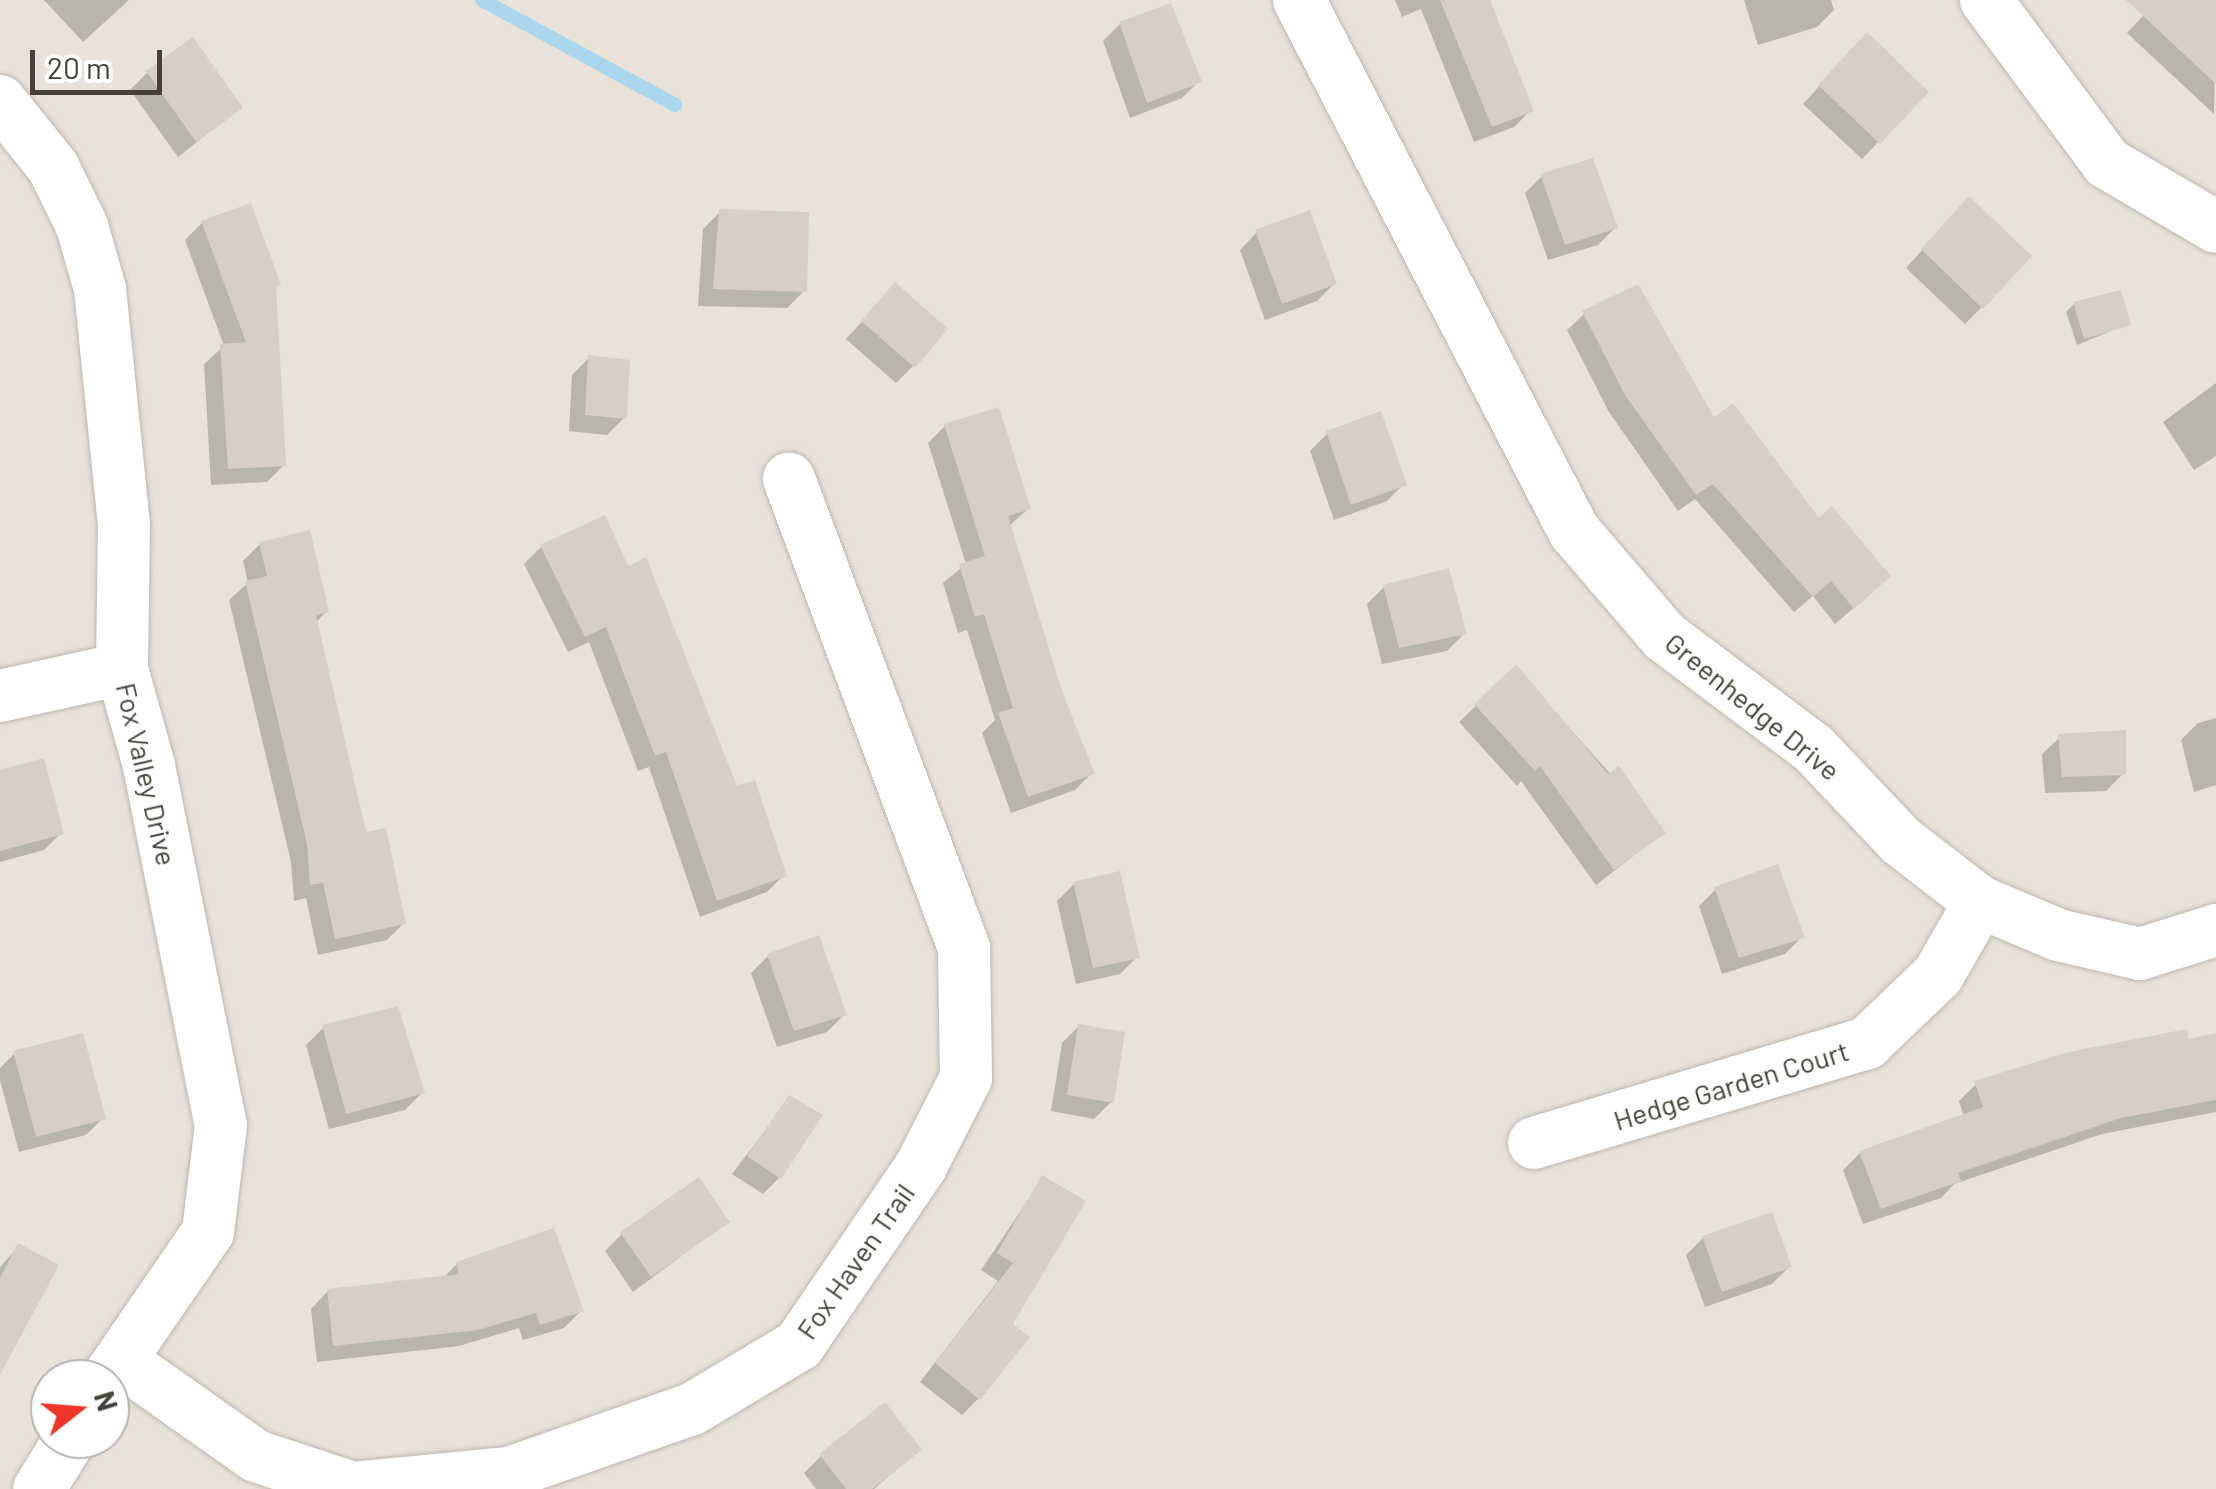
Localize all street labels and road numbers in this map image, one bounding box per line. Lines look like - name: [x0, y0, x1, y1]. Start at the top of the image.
- street label: Greenhedge Drive: [1659, 625, 1847, 787]
- street label: Fox Valley Drive: [110, 679, 184, 869]
- street label: Hedge Garden Court: [1609, 1033, 1853, 1137]
- street label: Fox Haven Trail: [789, 1177, 921, 1345]

